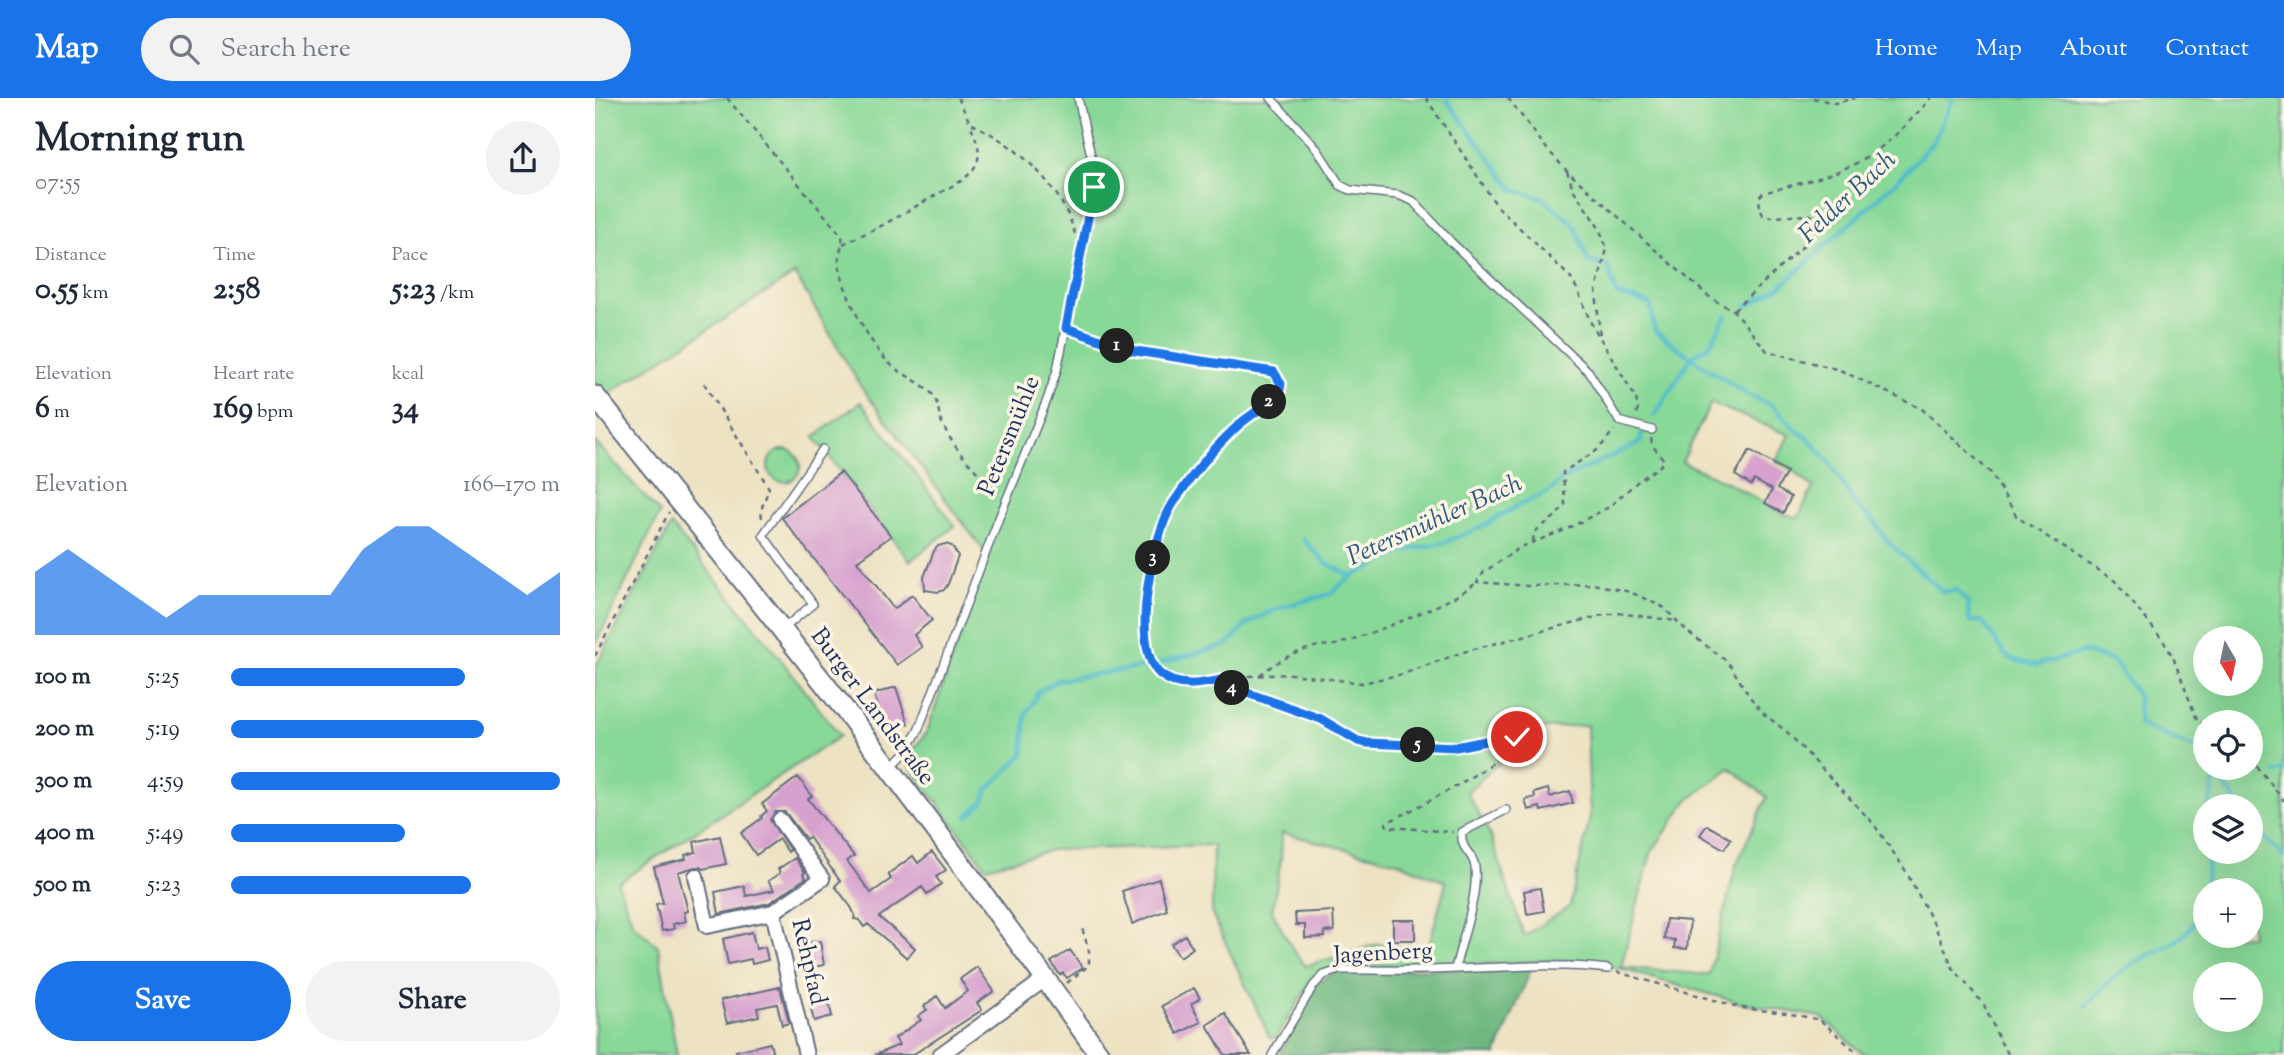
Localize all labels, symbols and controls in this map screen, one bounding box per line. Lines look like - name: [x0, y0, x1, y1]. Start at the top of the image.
- search box: [141, 18, 631, 81]
- text: Map: [35, 25, 99, 73]
- icon: search: [165, 30, 203, 68]
- text: Search here: [221, 31, 351, 68]
- text: Home: [1875, 32, 1938, 66]
- text: Map: [1976, 32, 2022, 66]
- text: About: [2060, 32, 2127, 66]
- text: Contact: [2165, 32, 2249, 66]
- text: Morning run: [35, 114, 245, 168]
- button: share: [486, 121, 560, 195]
- water label: Felder Bach: [1791, 143, 1905, 253]
- pin: [1064, 157, 1124, 217]
- text: 07:55: [35, 167, 81, 200]
- icon: arrive: [1075, 168, 1113, 206]
- text: Distance: [35, 242, 107, 269]
- text: Time: [213, 242, 256, 269]
- text: Pace: [392, 242, 428, 269]
- text: 0.55: [35, 269, 78, 312]
- text: 2:58: [213, 269, 260, 312]
- text: 5:23: [392, 269, 436, 312]
- text: km: [78, 280, 109, 307]
- text: /km: [436, 280, 474, 307]
- pin: 1: [1099, 328, 1135, 364]
- text: 1: [1113, 332, 1120, 359]
- text: Elevation: [35, 361, 112, 388]
- text: Heart rate: [213, 361, 294, 388]
- text: kcal: [392, 361, 424, 388]
- street label: Petersmühle: [971, 371, 1049, 501]
- pin: 2: [1251, 384, 1287, 420]
- text: 6: [35, 388, 50, 431]
- text: 169: [213, 388, 253, 431]
- text: 34: [392, 388, 419, 431]
- text: 2: [1264, 388, 1273, 415]
- text: m: [50, 399, 70, 426]
- text: bpm: [253, 399, 294, 426]
- water label: Petersmühler Bach: [1342, 466, 1529, 576]
- text: Elevation: [35, 469, 128, 502]
- text: 166–170 m: [463, 469, 560, 502]
- pin: 3: [1135, 540, 1171, 575]
- text: 3: [1149, 544, 1156, 571]
- street label: Burger Landstraße: [801, 621, 943, 793]
- north arrow: [2193, 626, 2263, 696]
- map controls: [2193, 626, 2263, 1032]
- text: 100 m: [35, 661, 91, 694]
- text: 5:25: [147, 661, 179, 694]
- pin: 4: [1215, 670, 1249, 706]
- text: 4: [1227, 674, 1236, 701]
- pin: [1487, 707, 1547, 767]
- button: locate: [2193, 710, 2263, 780]
- text: 200 m: [35, 713, 94, 746]
- text: 5:19: [147, 713, 180, 746]
- icon: check: [1498, 718, 1536, 756]
- pin: 5: [1401, 728, 1435, 762]
- text: 5: [1414, 731, 1421, 758]
- text: 300 m: [35, 765, 92, 798]
- text: 4:59: [147, 765, 184, 798]
- button: layers: [2193, 794, 2263, 864]
- text: 400 m: [35, 817, 95, 850]
- text: 5:49: [147, 817, 183, 850]
- text: 500 m: [35, 869, 91, 902]
- text: 5:23: [147, 869, 181, 902]
- button: +: [2193, 878, 2263, 948]
- street label: Rehpfad: [782, 916, 834, 1009]
- street label: Jagenberg: [1330, 934, 1434, 974]
- button: Save: [35, 961, 291, 1041]
- button: Share: [305, 961, 560, 1041]
- button: −: [2193, 962, 2263, 1032]

